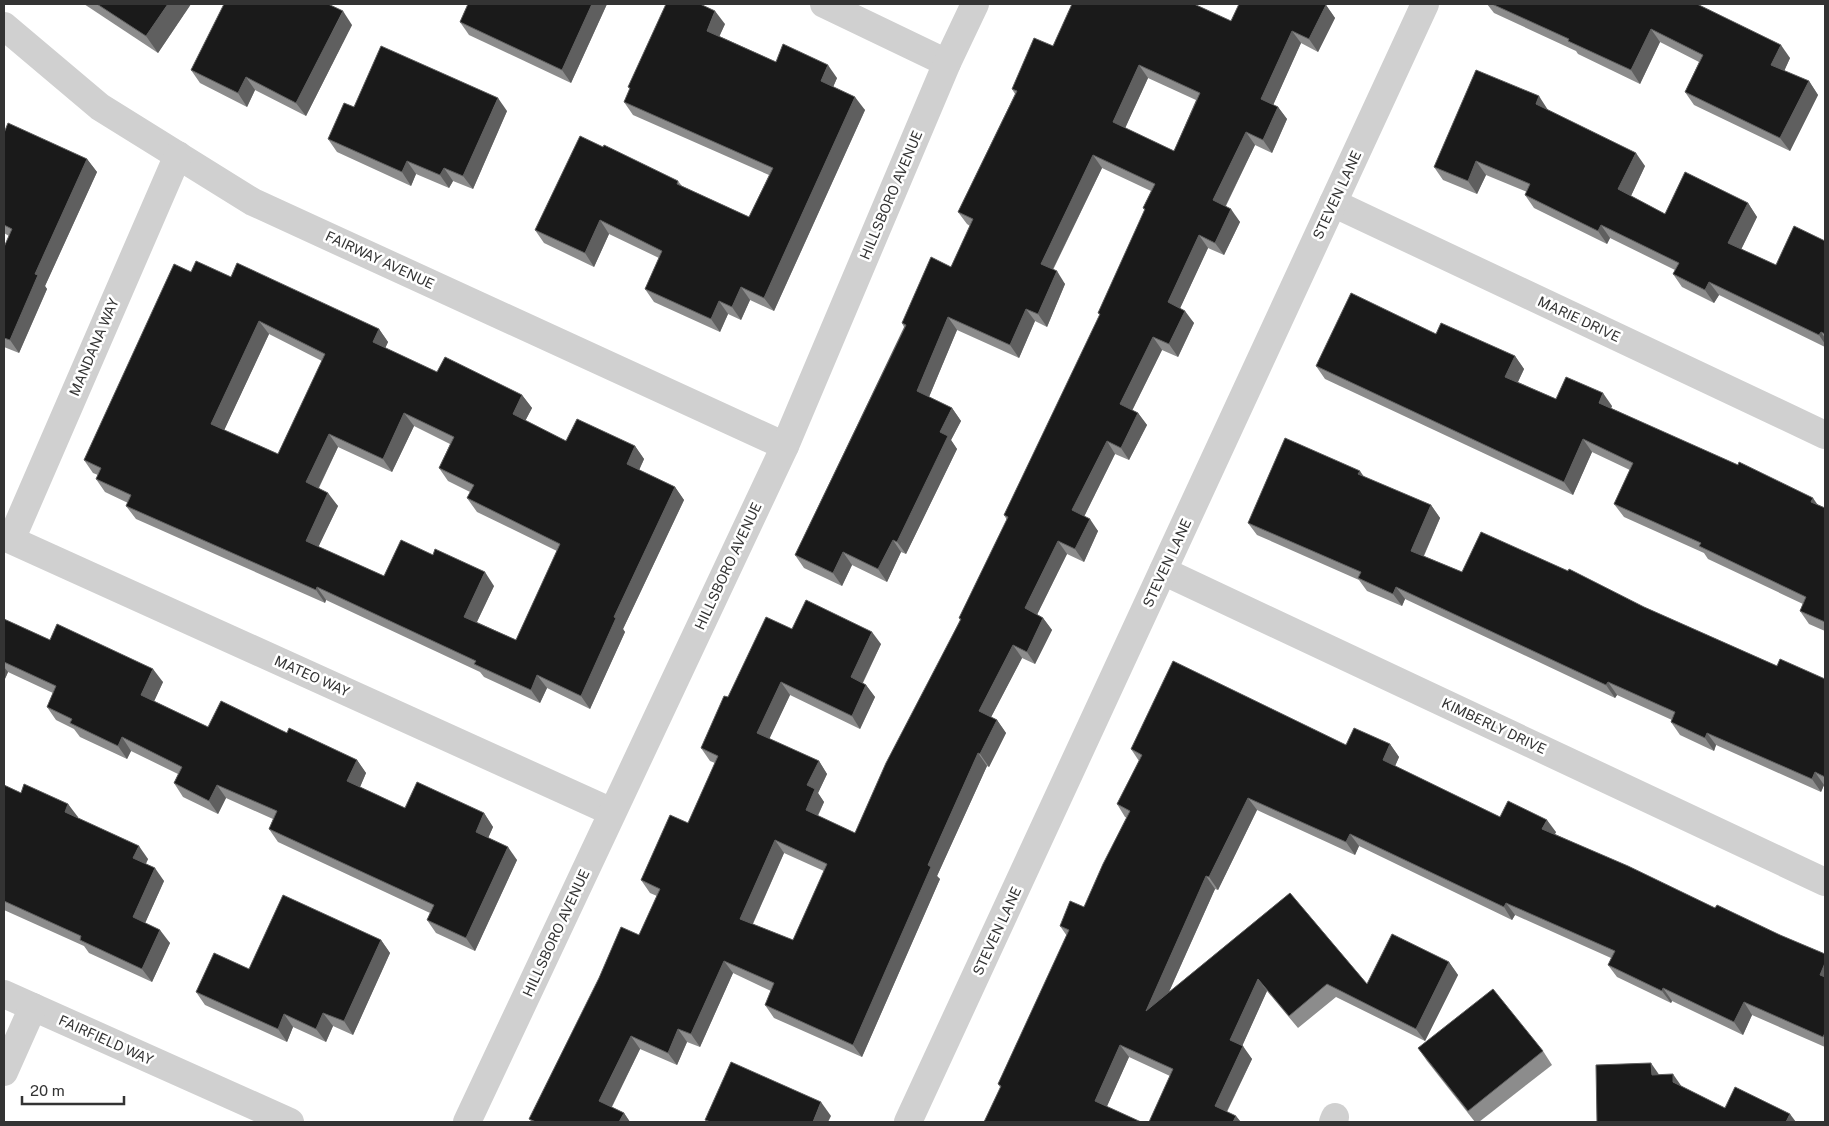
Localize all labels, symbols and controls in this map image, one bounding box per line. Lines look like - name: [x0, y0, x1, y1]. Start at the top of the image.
- street label: HILLSBORO AVENUE: [857, 128, 925, 262]
- street label: STEVEN LANE: [1310, 148, 1364, 242]
- street label: FAIRWAY AVENUE: [323, 228, 437, 292]
- street label: MARIE DRIVE: [1535, 293, 1623, 345]
- street label: MANDANA WAY: [66, 295, 122, 398]
- street label: HILLSBORO AVENUE: [691, 500, 765, 632]
- street label: STEVEN LANE: [1140, 516, 1194, 610]
- street label: MATEO WAY: [272, 652, 353, 700]
- street label: KIMBERLY DRIVE: [1439, 695, 1549, 757]
- street label: HILLSBORO AVENUE: [519, 867, 593, 999]
- street label: STEVEN LANE: [970, 884, 1024, 978]
- street label: FAIRFIELD WAY: [56, 1012, 156, 1068]
- scale bar: [22, 1074, 125, 1106]
- text: 20 m: [30, 1082, 65, 1099]

